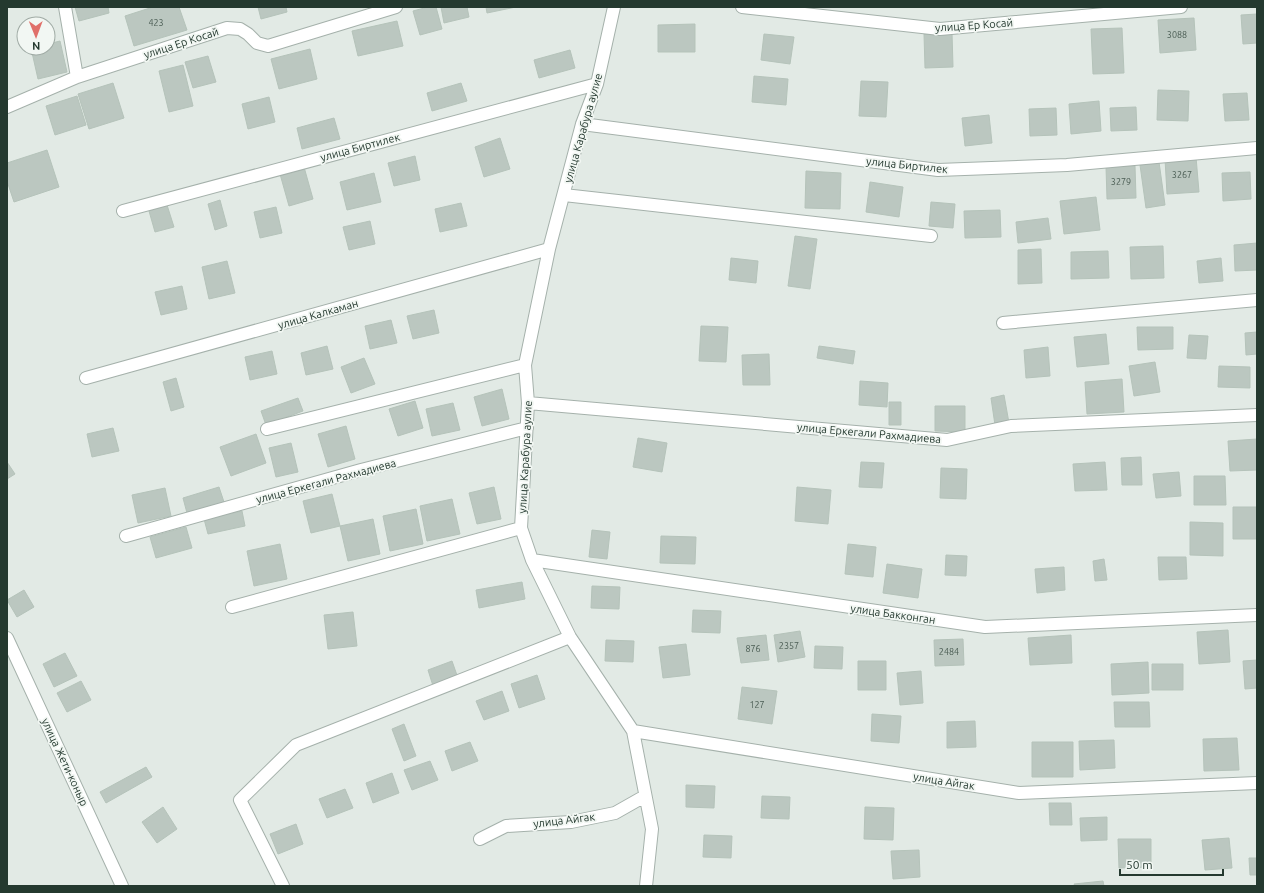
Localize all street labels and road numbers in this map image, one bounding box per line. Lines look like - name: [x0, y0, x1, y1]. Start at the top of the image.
- street label: улица Ер Косай: [935, 16, 1013, 34]
- street label: улица Ер Косай: [142, 25, 220, 61]
- street label: улица Карабура аулие: [562, 72, 604, 184]
- street label: улица Биртилек: [319, 131, 401, 163]
- street label: улица Биртилек: [866, 155, 949, 175]
- street label: улица Калкаман: [277, 297, 359, 331]
- street label: улица Карабура аулие: [516, 400, 534, 514]
- street label: улица Еркегали Рахмадиева: [797, 421, 941, 445]
- street label: улица Еркегали Рахмадиева: [255, 457, 397, 505]
- street label: улица Бакконган: [850, 602, 936, 626]
- street label: улица Жети-коныр: [39, 716, 91, 808]
- street label: улица Айгак: [912, 770, 976, 792]
- street label: улица Айгак: [532, 810, 596, 830]

